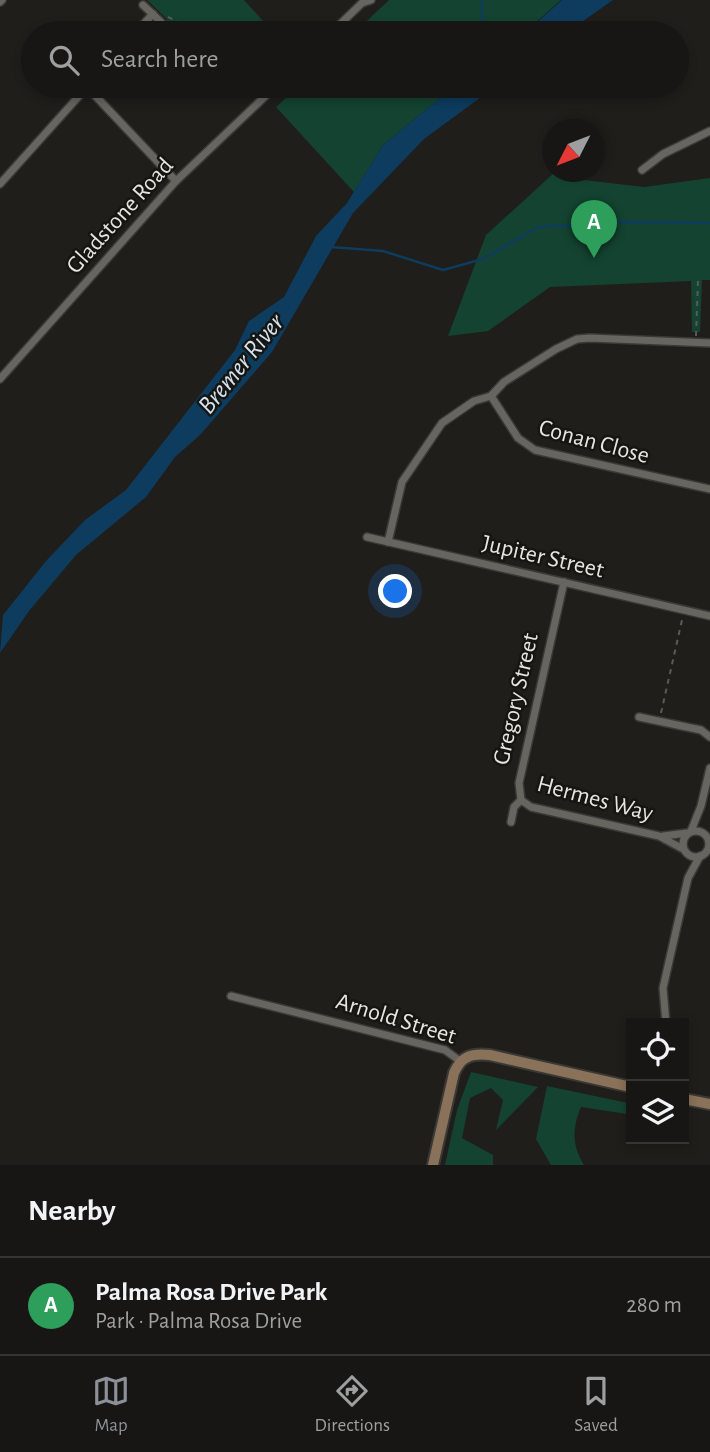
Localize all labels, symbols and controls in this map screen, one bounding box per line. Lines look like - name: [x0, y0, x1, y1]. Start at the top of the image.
- search box: [21, 21, 689, 98]
- icon: search: [45, 41, 83, 79]
- text: Search here: [101, 46, 219, 72]
- north arrow: [542, 119, 605, 182]
- street label: Gladstone Road: [62, 154, 178, 278]
- pin: A: [571, 200, 617, 258]
- water label: Bremer River: [193, 308, 290, 419]
- street label: Conan Close: [536, 416, 652, 468]
- street label: Jupiter Street: [480, 531, 606, 583]
- your location: [378, 574, 412, 608]
- street label: Gregory Street: [489, 630, 543, 767]
- street label: Hermes Way: [534, 772, 656, 826]
- street label: Arnold Street: [333, 989, 459, 1049]
- map controls: [626, 1018, 689, 1144]
- button: locate: [626, 1018, 689, 1081]
- button: layers: [626, 1081, 689, 1144]
- text: Nearby: [28, 1196, 116, 1226]
- text: Palma Rosa Drive Park: [95, 1279, 327, 1305]
- text: A: [44, 1294, 58, 1317]
- text: 280 m: [626, 1294, 682, 1317]
- text: Park · Palma Rosa Drive: [95, 1310, 302, 1333]
- tab: Map: [92, 1372, 130, 1437]
- tab: Directions: [314, 1372, 390, 1437]
- tab: Saved: [574, 1372, 618, 1437]

